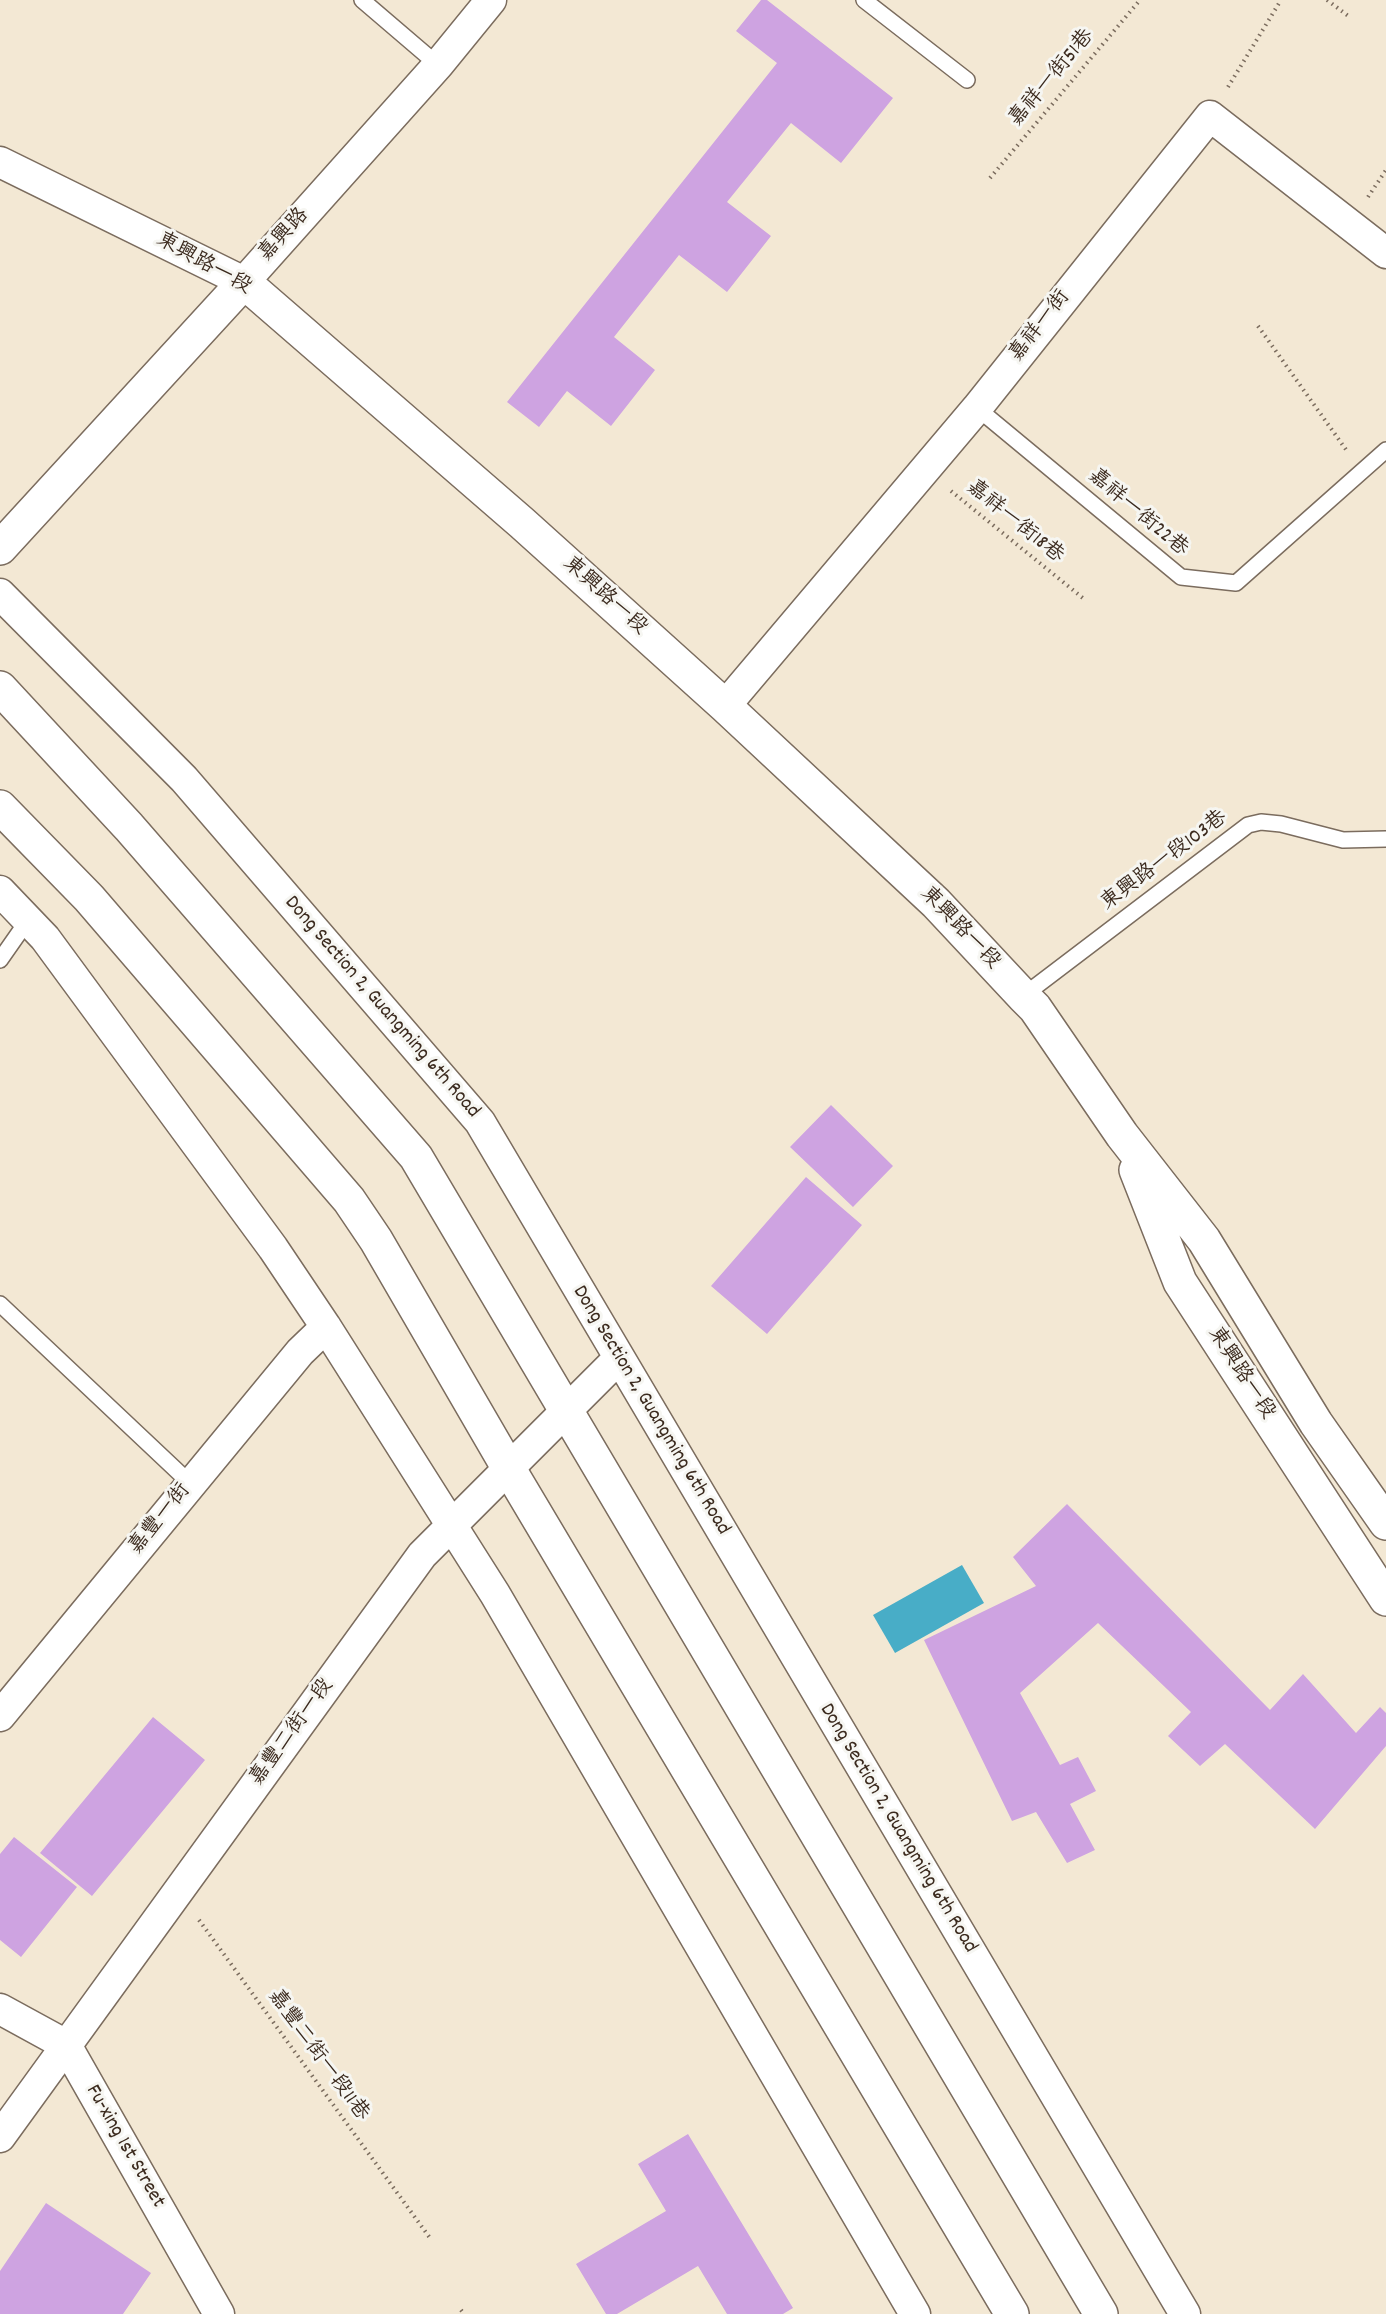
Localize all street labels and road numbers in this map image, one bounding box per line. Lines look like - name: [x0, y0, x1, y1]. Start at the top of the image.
- street label: 嘉祥一街51巷: [1005, 25, 1101, 133]
- street label: 嘉興路: [255, 204, 315, 268]
- street label: 東興路一段: [151, 229, 255, 301]
- street label: 嘉祥一街: [1005, 286, 1077, 368]
- street label: 嘉祥一街22巷: [1082, 465, 1192, 563]
- street label: 嘉祥一街18巷: [960, 476, 1068, 570]
- street label: 東興路一段: [557, 553, 651, 641]
- street label: 東興路一段103巷: [1097, 806, 1233, 918]
- street label: 東興路一段: [913, 882, 1005, 976]
- street label: Dong Section 2, Guangming 6th Road: [278, 892, 484, 1124]
- street label: Dong Section 2, Guangming 6th Road: [565, 1282, 735, 1540]
- street label: 東興路一段: [1201, 1323, 1279, 1425]
- street label: 嘉豐一街: [125, 1479, 197, 1561]
- street label: 嘉豐二街一段: [246, 1675, 340, 1791]
- street label: Dong Section 2, Guangming 6th Road: [812, 1700, 982, 1958]
- street label: 嘉豐二街一段11巷: [261, 1985, 373, 2127]
- street label: Fu-xing 1st Street: [79, 2081, 169, 2213]

